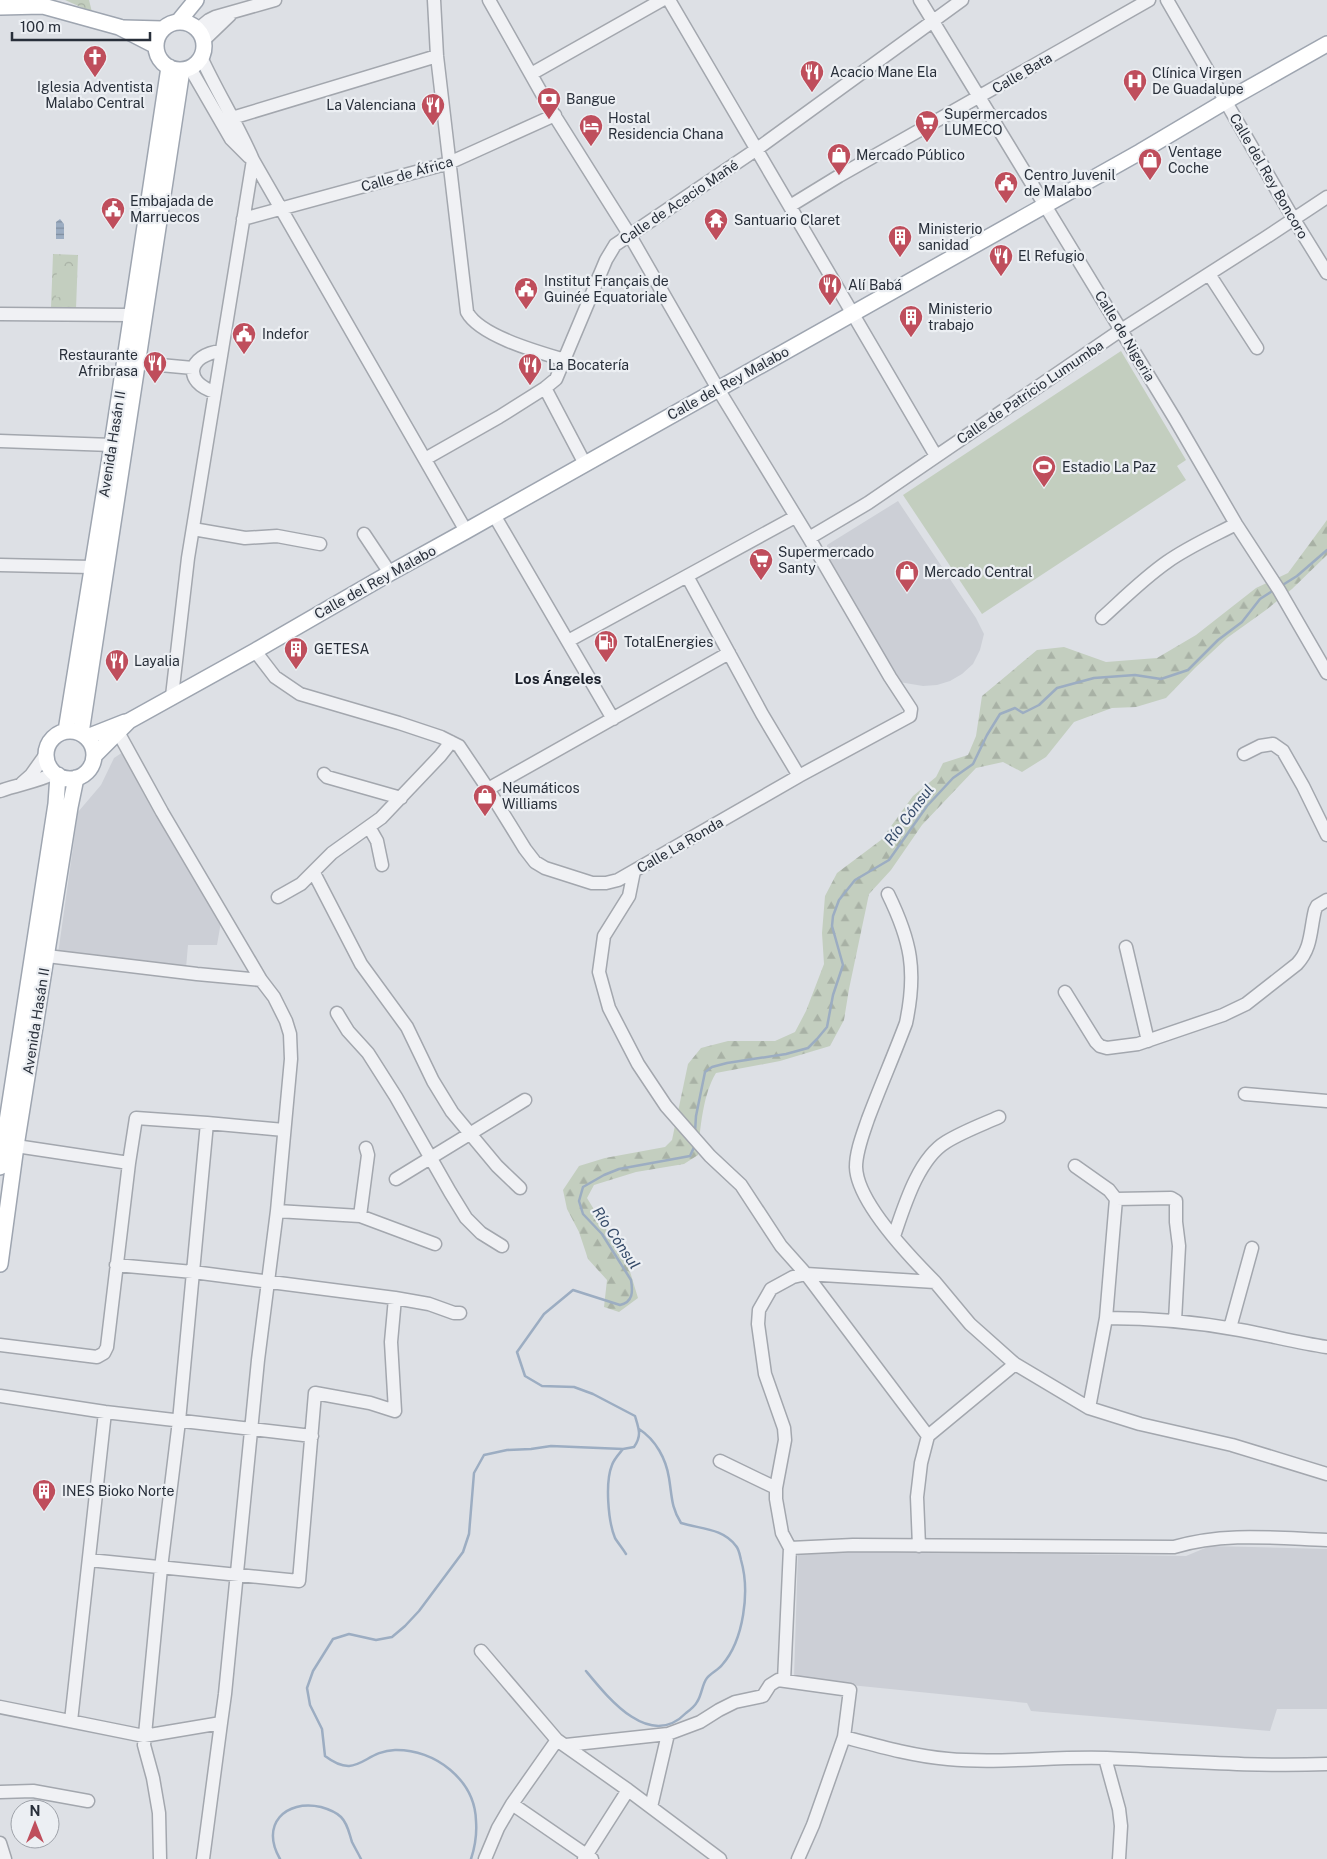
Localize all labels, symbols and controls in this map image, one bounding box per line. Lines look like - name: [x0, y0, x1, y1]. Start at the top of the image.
- scale bar: [12, 10, 150, 42]
- text: 100 m: [20, 18, 61, 35]
- church icon: Iglesia Adventista Malabo Central: [82, 44, 108, 78]
- street label: Calle Bata: [989, 49, 1055, 97]
- restaurant icon: Acacio Mane Ela: [799, 59, 825, 93]
- place label: Acacio Mane Ela: [830, 64, 937, 80]
- place label: Clínica Virgen De Guadalupe: [1152, 65, 1244, 97]
- hospital icon: Clínica Virgen De Guadalupe: [1122, 68, 1148, 102]
- place label: Iglesia Adventista Malabo Central: [37, 79, 153, 111]
- bank icon: Bangue: [536, 86, 562, 120]
- place label: Bangue: [566, 91, 616, 107]
- restaurant icon: La Valenciana: [420, 92, 446, 126]
- place label: La Valenciana: [326, 97, 416, 113]
- place label: Supermercados LUMECO: [944, 106, 1047, 138]
- supermarket icon: Supermercados LUMECO: [914, 109, 940, 143]
- place label: Hostal Residencia Chana: [608, 110, 723, 142]
- street label: Calle del Rey Boncoro: [1226, 110, 1312, 242]
- hotel icon: Hostal Residencia Chana: [578, 113, 604, 147]
- shop icon: Mercado Público: [826, 142, 852, 176]
- place label: Ventage Coche: [1168, 144, 1222, 176]
- place label: Mercado Público: [856, 147, 965, 163]
- shop icon: Ventage Coche: [1137, 147, 1163, 181]
- street label: Calle de África: [359, 152, 455, 195]
- street label: Calle de Acacio Mañé: [617, 156, 741, 248]
- place label: Centro Juvenil de Malabo: [1024, 167, 1116, 199]
- public building icon: Centro Juvenil de Malabo: [993, 170, 1019, 204]
- place label: Embajada de Marruecos: [130, 193, 214, 225]
- public building icon: Embajada de Marruecos: [100, 196, 126, 230]
- temple icon: Santuario Claret: [703, 207, 729, 241]
- place label: Santuario Claret: [734, 212, 840, 228]
- place label: Ministerio sanidad: [918, 221, 983, 253]
- building icon: Ministerio sanidad: [887, 224, 913, 258]
- restaurant icon: El Refugio: [988, 243, 1014, 277]
- place label: El Refugio: [1018, 248, 1085, 264]
- restaurant icon: Alí Babá: [817, 272, 843, 306]
- place label: Institut Français de Guinée Equatoriale: [544, 273, 669, 305]
- public building icon: Institut Français de Guinée Equatoriale: [513, 276, 539, 310]
- place label: Alí Babá: [848, 277, 902, 293]
- street label: Calle de Nigeria: [1092, 288, 1158, 384]
- place label: Ministerio trabajo: [928, 301, 993, 333]
- building icon: Ministerio trabajo: [898, 304, 924, 338]
- public building icon: Indefor: [231, 321, 257, 355]
- place label: Indefor: [262, 326, 309, 342]
- street label: Calle de Patricio Lumumba: [954, 337, 1106, 447]
- street label: Calle del Rey Malabo: [664, 343, 792, 423]
- place label: Restaurante Afribrasa: [59, 347, 138, 379]
- restaurant icon: Restaurante Afribrasa: [142, 350, 168, 384]
- restaurant icon: La Bocatería: [517, 352, 543, 386]
- place label: La Bocatería: [548, 357, 629, 373]
- street label: Avenida Hasán II: [96, 390, 128, 498]
- sports icon: Estadio La Paz: [1031, 454, 1057, 488]
- place label: Estadio La Paz: [1062, 459, 1156, 475]
- street label: Calle del Rey Malabo: [311, 542, 439, 622]
- place label: Supermercado Santy: [778, 544, 874, 576]
- supermarket icon: Supermercado Santy: [748, 547, 774, 581]
- shop icon: Mercado Central: [894, 559, 920, 593]
- place label: Mercado Central: [924, 564, 1032, 580]
- fuel station icon: TotalEnergies: [593, 629, 619, 663]
- place label: TotalEnergies: [624, 634, 713, 650]
- building icon: GETESA: [283, 636, 309, 670]
- place label: GETESA: [314, 641, 369, 657]
- restaurant icon: Layalia: [104, 648, 130, 682]
- place label: Layalia: [134, 653, 180, 669]
- district label: Los Ángeles: [515, 670, 602, 687]
- place label: Neumáticos Williams: [502, 780, 580, 812]
- water label: Río Cónsul: [880, 781, 937, 848]
- shop icon: Neumáticos Williams: [472, 783, 498, 817]
- street label: Calle La Ronda: [634, 814, 726, 876]
- street label: Avenida Hasán II: [20, 967, 52, 1075]
- water label: Río Cónsul: [589, 1203, 644, 1272]
- building icon: INES Bioko Norte: [31, 1478, 57, 1512]
- place label: INES Bioko Norte: [62, 1483, 174, 1499]
- north arrow: [10, 1799, 60, 1849]
- text: N: [30, 1803, 40, 1819]

